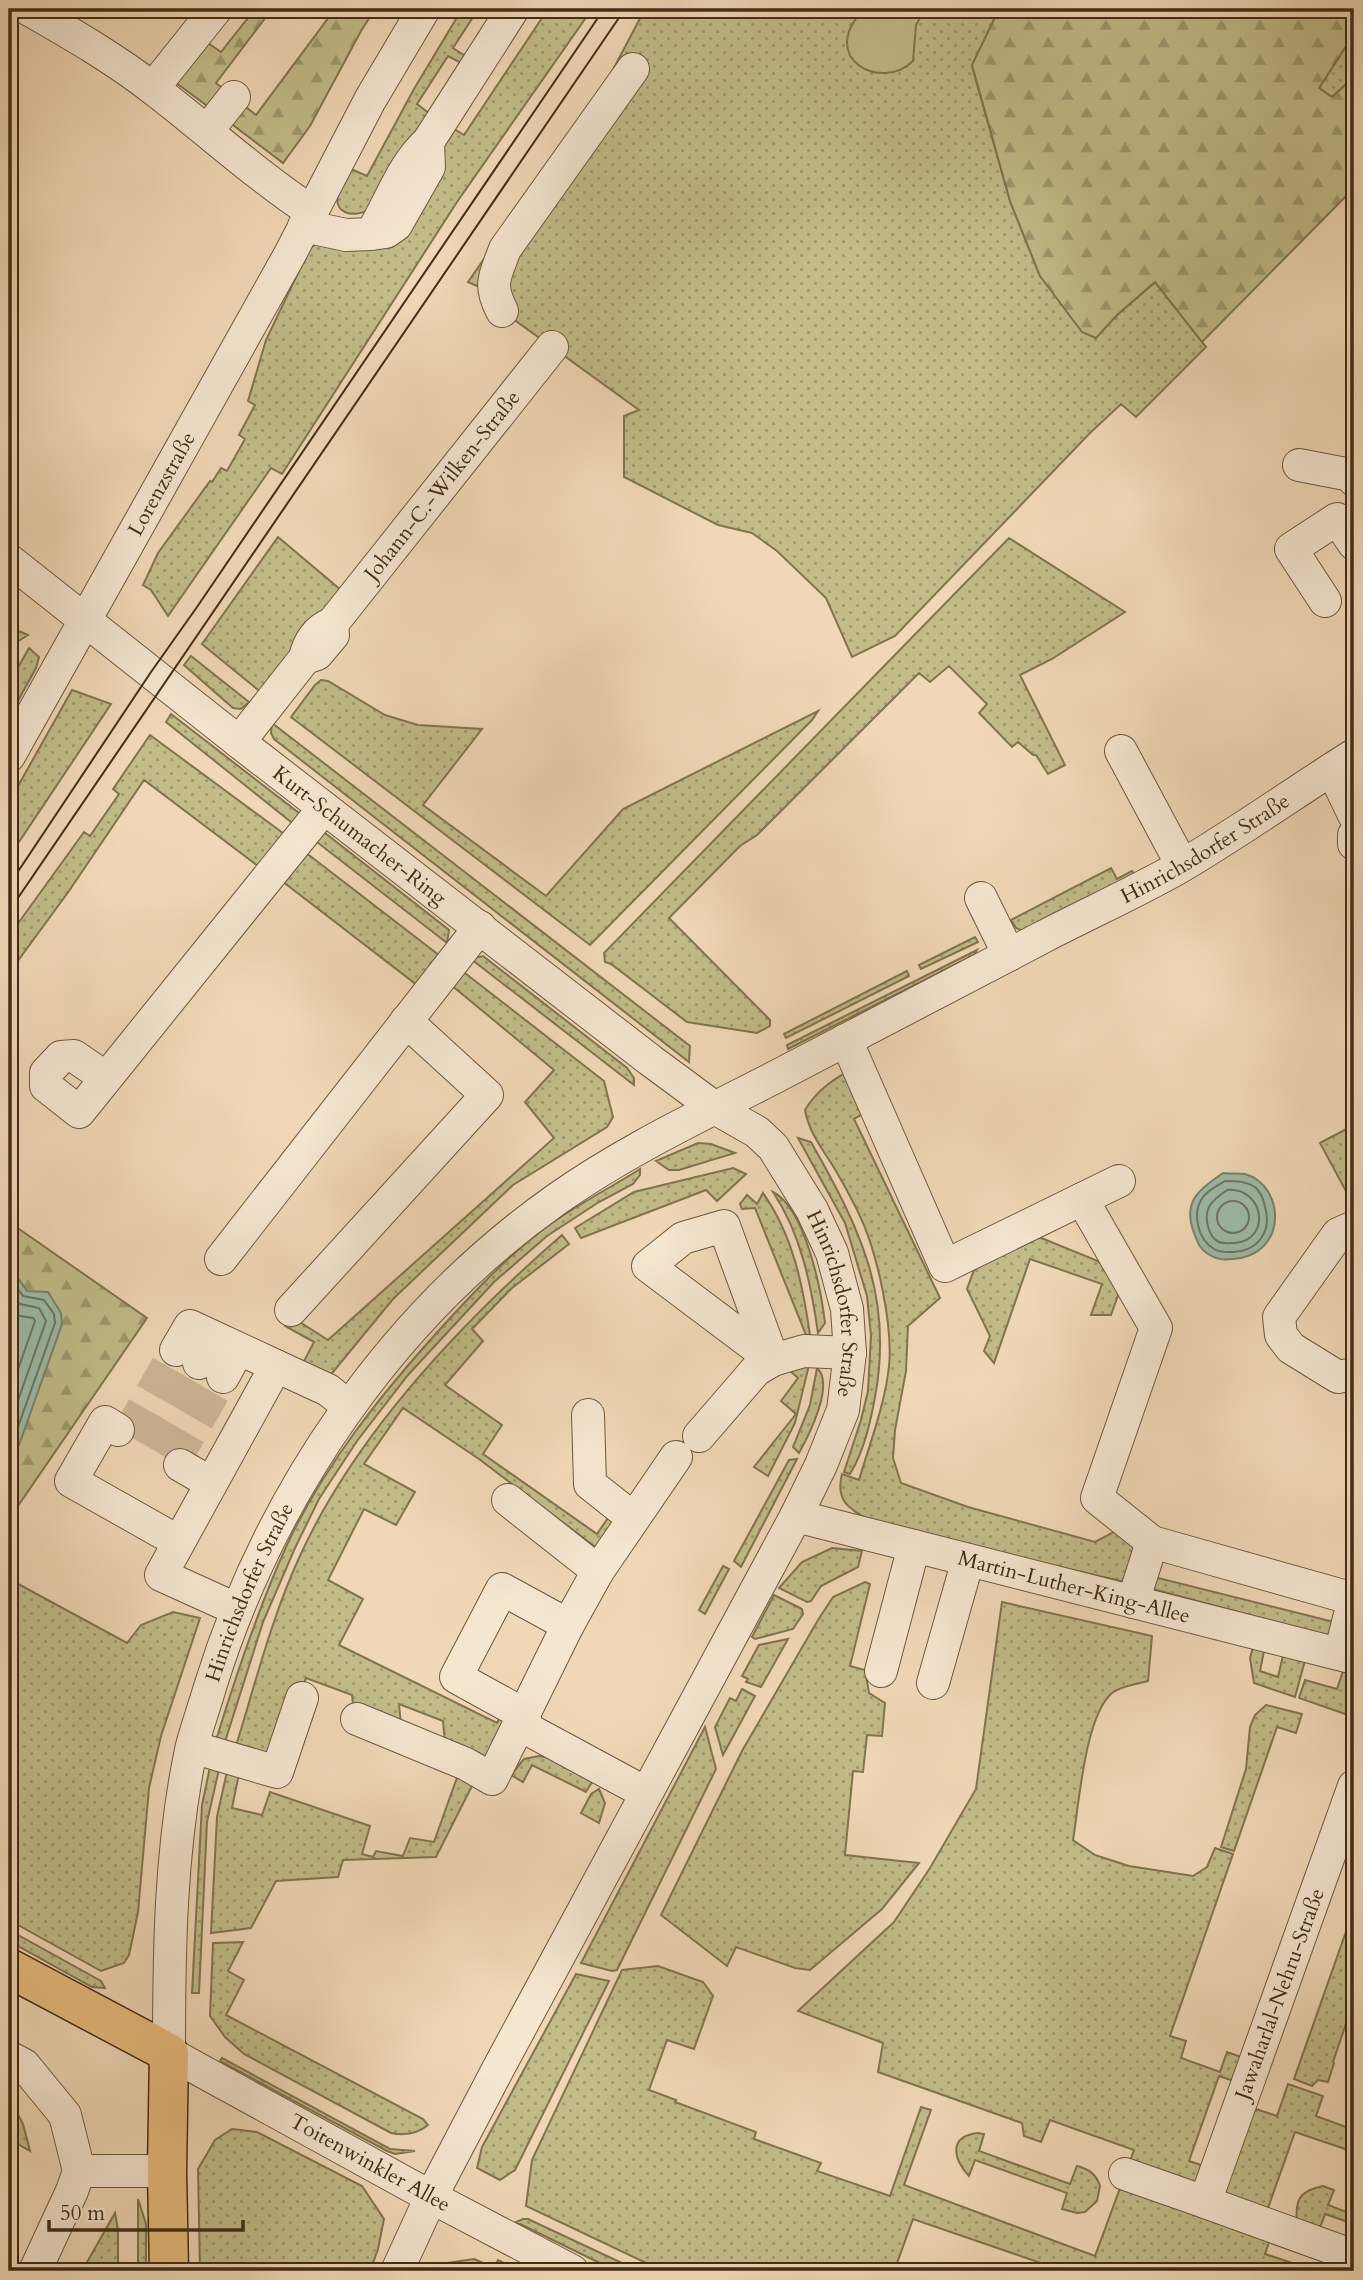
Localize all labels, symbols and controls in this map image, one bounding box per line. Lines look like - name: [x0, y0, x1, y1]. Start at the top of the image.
- street label: Johann-C.-Wilken-Straße: [356, 384, 527, 589]
- street label: Lorenzstraße: [121, 426, 202, 541]
- street label: Kurt-Schumacher-Ring: [267, 759, 453, 912]
- street label: Hinrichsdorfer Straße: [1116, 786, 1295, 910]
- street label: Hinrichsdorfer Straße: [800, 1205, 864, 1399]
- street label: Hinrichsdorfer Straße: [198, 1497, 300, 1685]
- street label: Martin-Luther-King-Allee: [955, 1543, 1193, 1630]
- street label: Jawaharlal-Nehru-Straße: [1227, 1884, 1332, 2107]
- street label: Toitenwinkler Allee: [284, 2107, 456, 2219]
- scale bar: [49, 2189, 243, 2233]
- text: 50 m: [60, 2199, 105, 2228]

